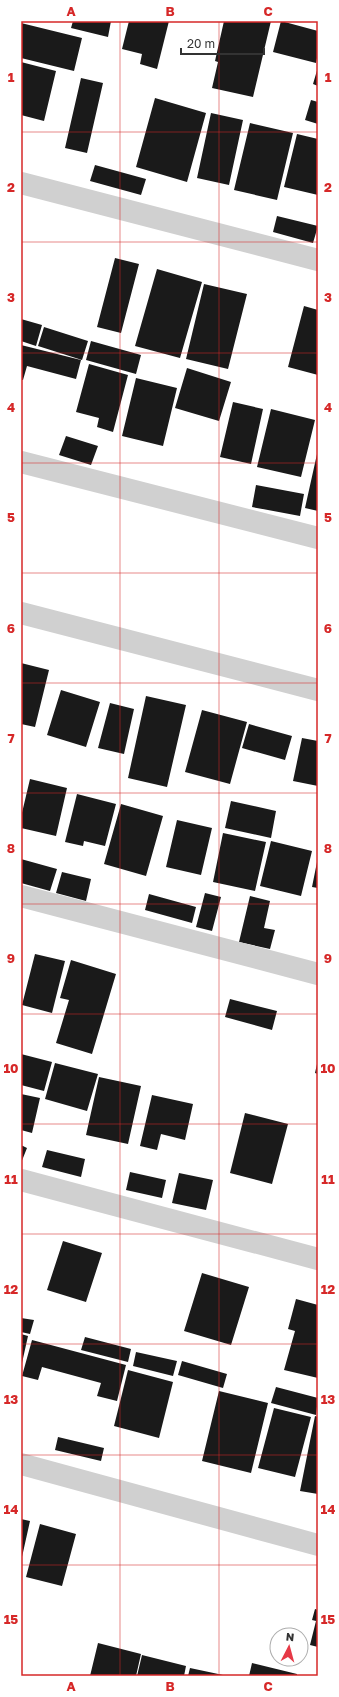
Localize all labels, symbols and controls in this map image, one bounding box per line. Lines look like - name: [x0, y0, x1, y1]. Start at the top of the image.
- text: A: [66, 3, 76, 19]
- text: B: [165, 3, 175, 19]
- text: C: [263, 3, 273, 19]
- scale bar: [181, 30, 264, 56]
- text: 20 m: [187, 36, 215, 51]
- text: 1: [8, 69, 15, 85]
- text: 1: [325, 69, 332, 85]
- text: 2: [7, 179, 15, 195]
- text: 2: [324, 179, 332, 195]
- text: 3: [7, 289, 15, 305]
- text: 3: [324, 289, 332, 305]
- text: 4: [7, 399, 15, 415]
- text: 4: [324, 399, 332, 415]
- text: 5: [7, 509, 15, 525]
- text: 5: [324, 509, 332, 525]
- text: 6: [7, 620, 15, 636]
- text: 6: [324, 620, 332, 636]
- text: 7: [7, 730, 15, 746]
- text: 7: [324, 730, 332, 746]
- text: 8: [7, 840, 15, 856]
- text: 8: [324, 840, 332, 856]
- text: 9: [7, 950, 15, 966]
- text: 9: [324, 950, 332, 966]
- text: 10: [3, 1060, 19, 1076]
- text: 10: [320, 1060, 336, 1076]
- text: 11: [4, 1171, 18, 1187]
- text: 11: [321, 1171, 335, 1187]
- text: 12: [4, 1281, 18, 1297]
- text: 12: [321, 1281, 335, 1297]
- text: 13: [4, 1391, 18, 1407]
- text: 13: [321, 1391, 335, 1407]
- text: 14: [4, 1501, 18, 1517]
- text: 14: [321, 1501, 335, 1517]
- text: 15: [4, 1611, 18, 1627]
- text: 15: [321, 1611, 335, 1627]
- north arrow: [269, 1627, 309, 1667]
- text: N: [285, 1630, 295, 1643]
- text: A: [66, 1678, 76, 1694]
- text: B: [165, 1678, 175, 1694]
- text: C: [263, 1678, 273, 1694]

